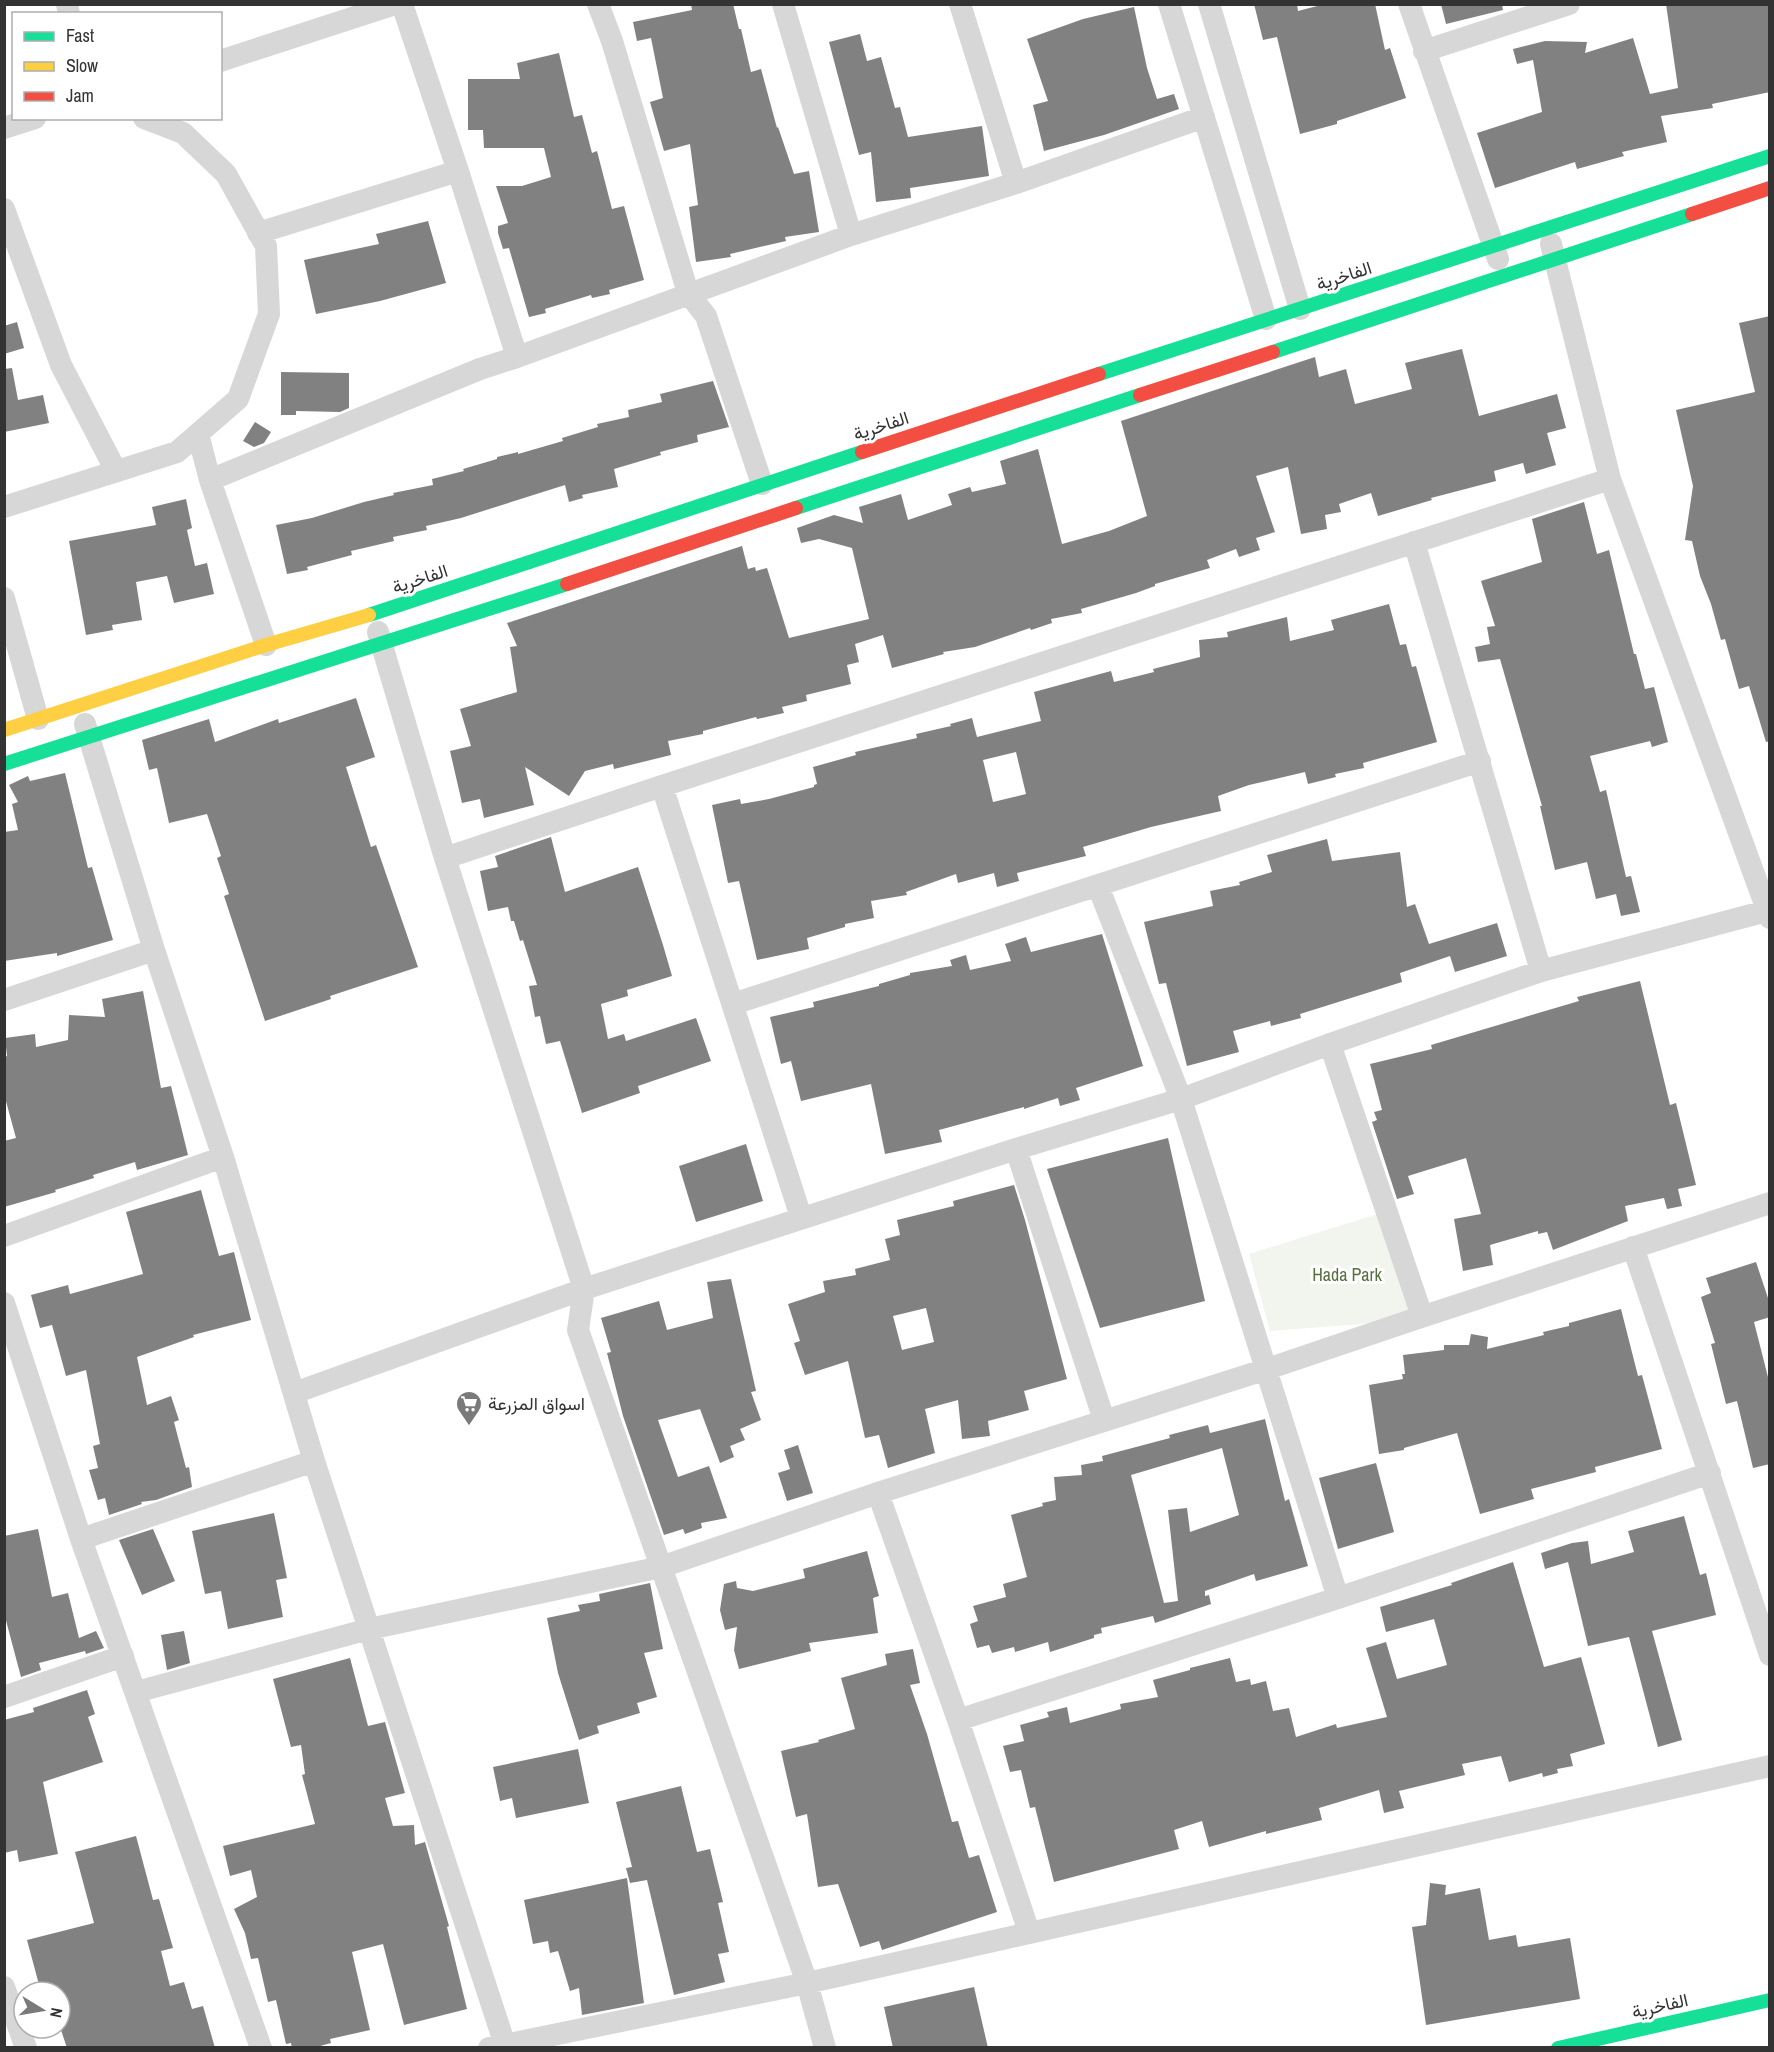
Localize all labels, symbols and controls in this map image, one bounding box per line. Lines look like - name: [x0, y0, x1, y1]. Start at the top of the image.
- legend: [12, 12, 222, 120]
- text: Fast: [66, 23, 94, 48]
- text: Slow: [66, 53, 98, 78]
- text: Jam: [66, 83, 94, 108]
- street label: الفاخرية: [1313, 255, 1375, 296]
- street label: الفاخرية: [850, 405, 912, 446]
- street label: الفاخرية: [389, 558, 451, 599]
- park label: Hada Park: [1312, 1262, 1382, 1287]
- supermarket icon: اسواق المزرعة: [454, 1389, 484, 1427]
- place label: اسواق المزرعة: [488, 1391, 585, 1416]
- north arrow: [12, 1980, 72, 2040]
- street label: الفاخرية: [1629, 1987, 1690, 2024]
- text: N: [45, 2006, 68, 2020]

